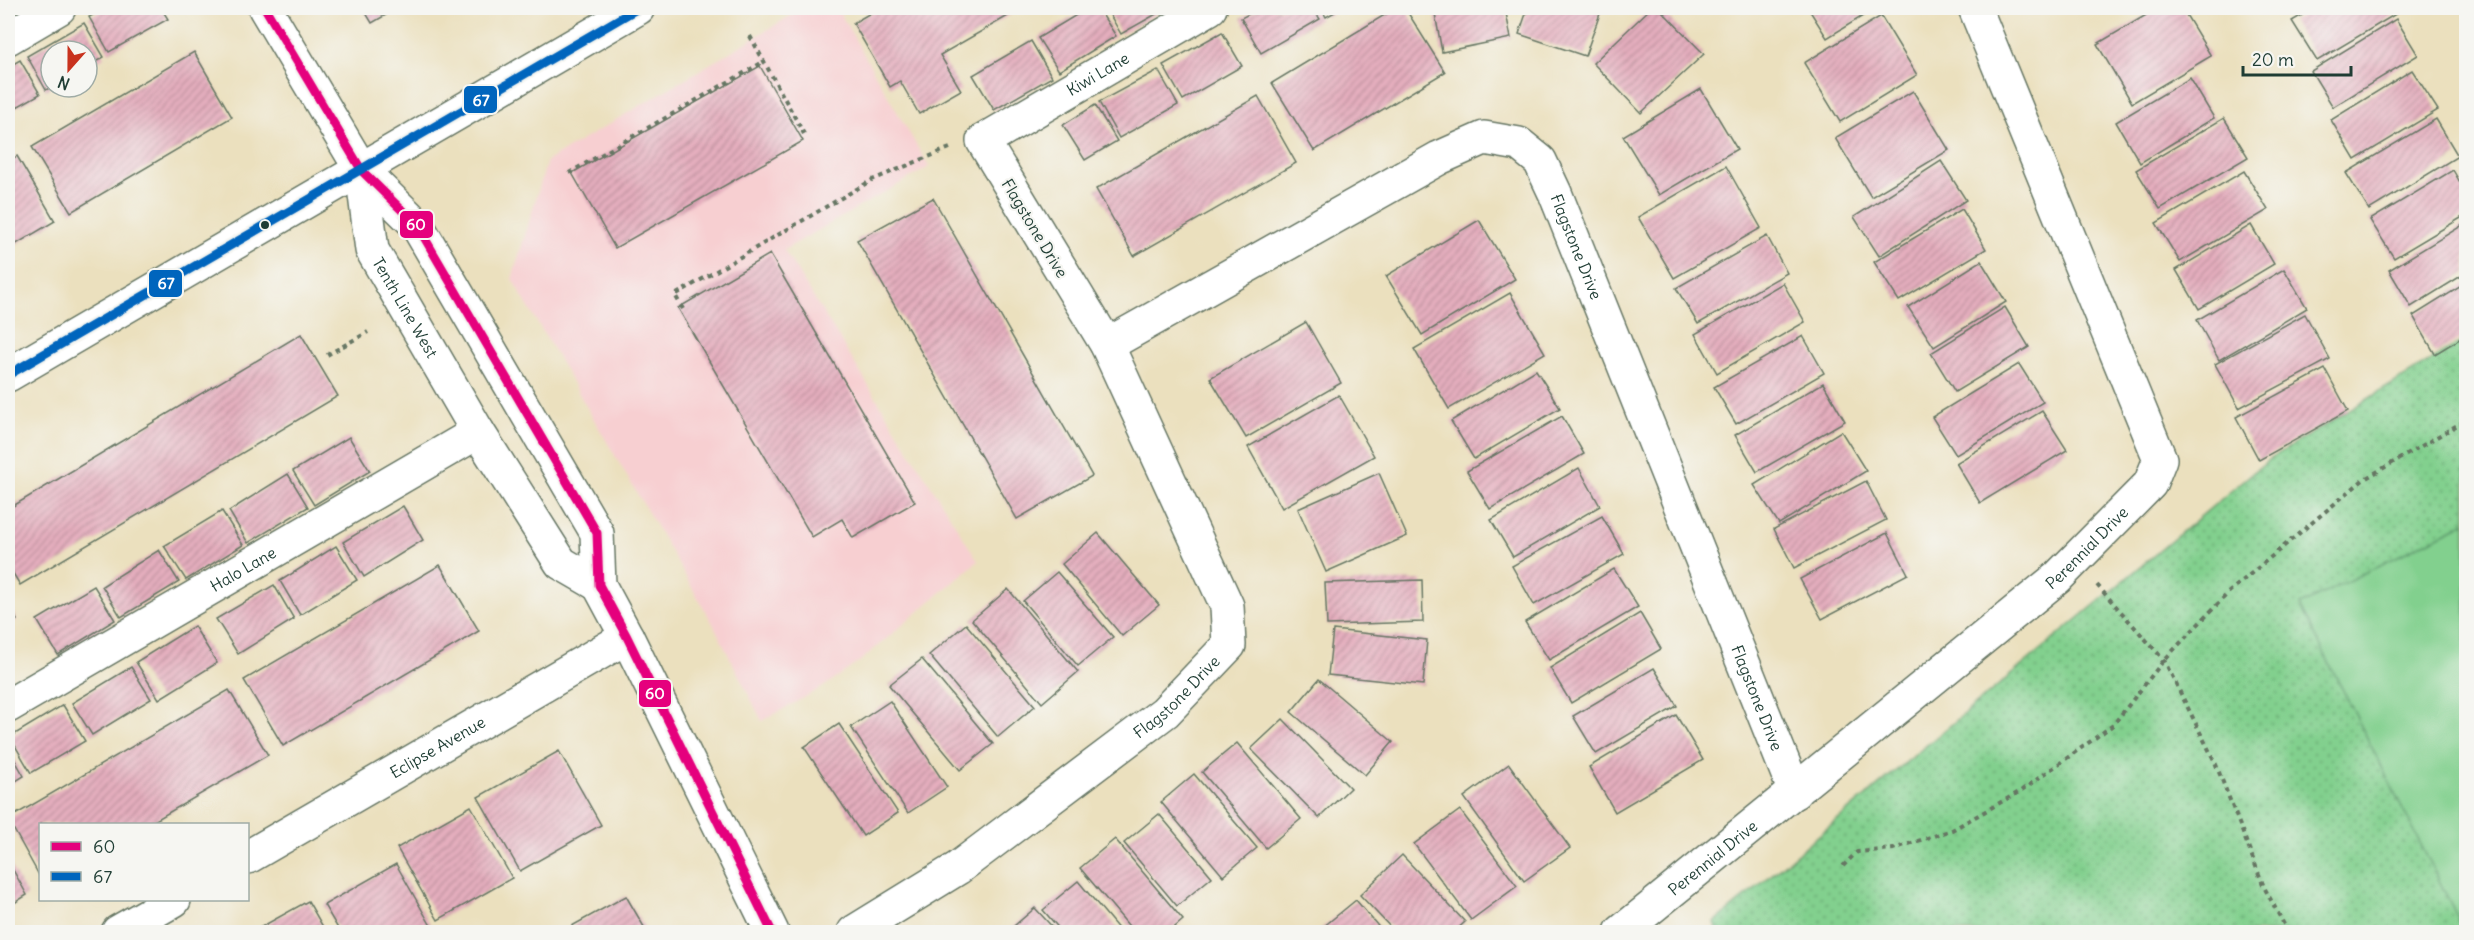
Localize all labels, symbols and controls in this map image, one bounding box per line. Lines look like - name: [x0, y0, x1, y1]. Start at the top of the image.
- north arrow: [39, 39, 99, 99]
- scale bar: [2243, 39, 2351, 77]
- street label: Kiwi Lane: [1063, 48, 1133, 100]
- text: 20 m: [2252, 48, 2294, 71]
- text: N: [55, 72, 72, 94]
- line badge: 67: [463, 85, 498, 114]
- text: 67: [472, 90, 490, 110]
- street label: Flagstone Drive: [998, 175, 1072, 281]
- street label: Flagstone Drive: [1546, 191, 1607, 302]
- line badge: 60: [399, 210, 434, 239]
- text: 60: [406, 214, 426, 234]
- unlabelled marker: [259, 219, 271, 231]
- street label: Tenth Line West: [368, 254, 443, 362]
- line badge: 67: [148, 269, 183, 298]
- text: 67: [157, 273, 175, 293]
- street label: Perennial Drive: [2041, 502, 2132, 593]
- street label: Halo Lane: [207, 542, 279, 596]
- street label: Flagstone Drive: [1727, 642, 1787, 754]
- street label: Flagstone Drive: [1129, 651, 1224, 742]
- line badge: 60: [638, 679, 672, 708]
- text: 60: [645, 683, 665, 703]
- street label: Eclipse Avenue: [386, 712, 489, 783]
- street label: Perennial Drive: [1664, 816, 1761, 900]
- legend: [39, 823, 249, 901]
- text: 60: [93, 835, 115, 858]
- text: 67: [93, 865, 112, 888]

